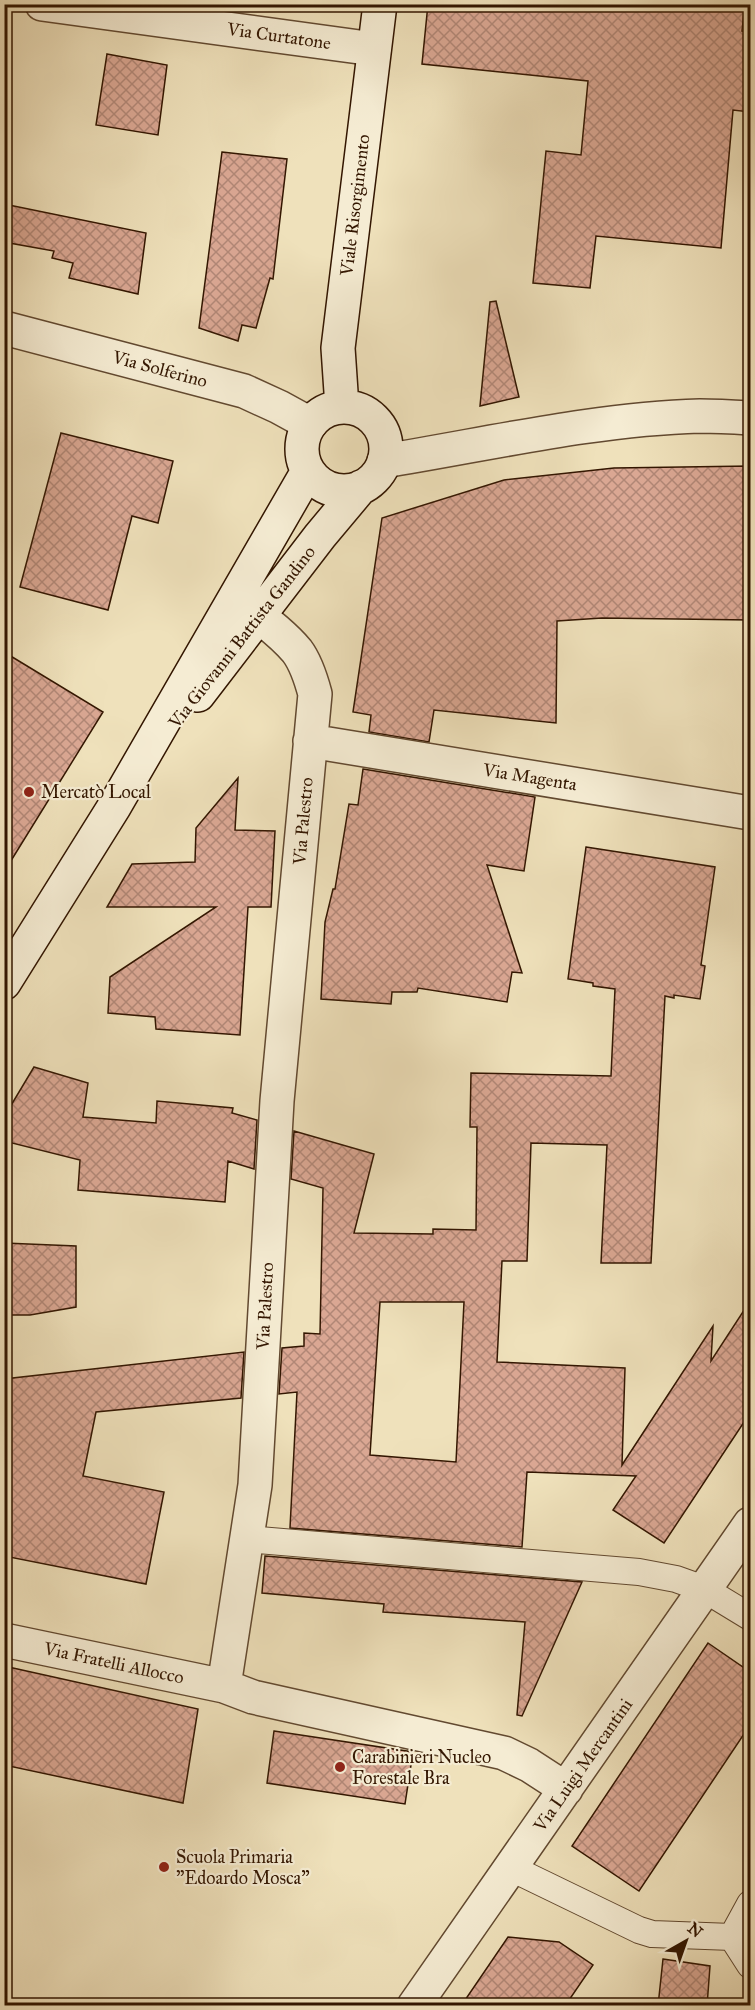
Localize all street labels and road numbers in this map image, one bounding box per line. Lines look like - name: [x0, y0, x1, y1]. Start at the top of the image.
- street label: Via Curtatone: [225, 18, 332, 54]
- street label: Viale Risorgimento: [335, 133, 376, 278]
- street label: Via Solferino: [109, 346, 210, 392]
- street label: Via Giovanni Battista Gandino: [163, 541, 320, 733]
- street label: Via Magenta: [480, 759, 579, 796]
- street label: Via Palestro: [288, 776, 318, 867]
- street label: Via Palestro: [252, 1262, 278, 1351]
- street label: Via Fratelli Allocco: [41, 1637, 186, 1689]
- street label: Via Luigi Mercantini: [528, 1694, 638, 1837]

